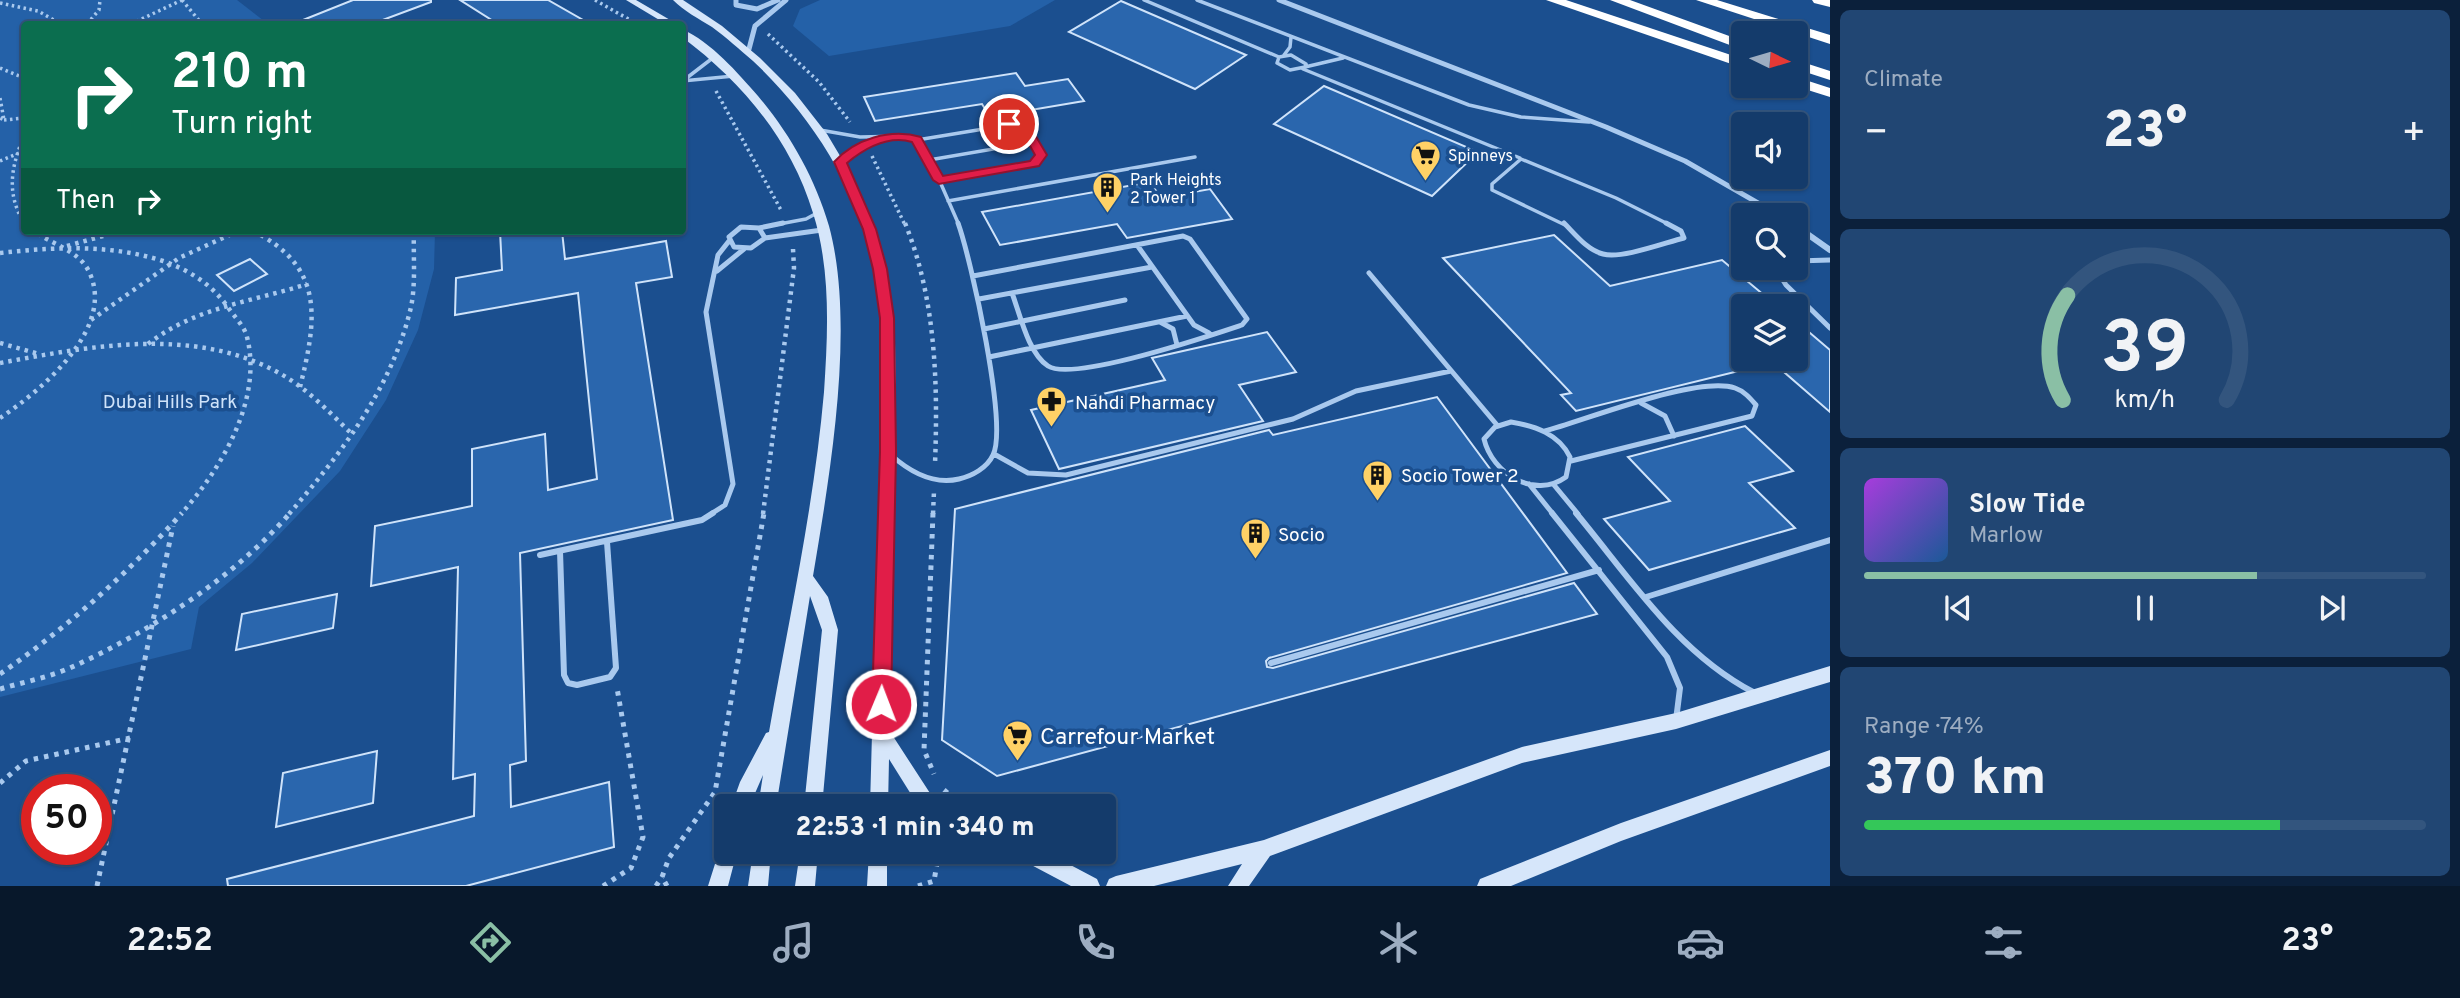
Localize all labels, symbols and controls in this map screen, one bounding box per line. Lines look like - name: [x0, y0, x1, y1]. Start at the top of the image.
- north arrow: [1731, 21, 1808, 98]
- map controls: [1731, 21, 1808, 371]
- text: 210 m: [171, 44, 308, 106]
- icon: right: [56, 49, 147, 140]
- text: Climate: [1864, 66, 1943, 95]
- pin: [979, 94, 1039, 154]
- text: 23°: [2103, 100, 2187, 166]
- text: Turn right: [171, 105, 313, 145]
- icon: arrive: [990, 105, 1028, 143]
- text: −: [1864, 110, 1889, 159]
- text: +: [2401, 110, 2426, 159]
- button: sound: [1731, 112, 1808, 189]
- supermarket icon: Spinneys: [1408, 138, 1442, 182]
- place label: Spinneys: [1448, 147, 1513, 167]
- building icon: Park Heights 2 Tower 1: [1090, 171, 1124, 215]
- place label: Park Heights 2 Tower 1: [1130, 171, 1222, 209]
- icon: right: [129, 182, 167, 220]
- text: Then: [56, 185, 115, 218]
- button: search: [1731, 203, 1808, 280]
- button: layers: [1731, 294, 1808, 371]
- text: 39: [2101, 306, 2189, 398]
- text: km/h: [2115, 384, 2175, 416]
- pharmacy icon: Nahdi Pharmacy: [1035, 385, 1069, 429]
- park label: Dubai Hills Park: [103, 391, 237, 415]
- place label: Nahdi Pharmacy: [1075, 392, 1215, 416]
- building icon: Socio Tower 2: [1361, 458, 1395, 502]
- place label: Socio Tower 2: [1401, 465, 1519, 489]
- text: Slow Tide: [1969, 489, 2086, 522]
- building icon: Socio: [1238, 517, 1272, 561]
- text: Marlow: [1969, 522, 2043, 551]
- place label: Socio: [1278, 524, 1325, 548]
- icon: previous: [1939, 589, 1977, 627]
- icon: pause: [2126, 589, 2164, 627]
- icon: next: [2313, 589, 2351, 627]
- position arrow: [844, 667, 918, 741]
- text: Range · 74%: [1864, 713, 1984, 742]
- supermarket icon: Carrefour Market: [1000, 719, 1034, 763]
- place label: Carrefour Market: [1040, 724, 1215, 753]
- text: 370 km: [1864, 747, 2046, 813]
- speed limit sign: 50: [21, 774, 112, 865]
- text: 22:53 · 1 min · 340 m: [795, 812, 1035, 845]
- icon: directions: [466, 918, 515, 967]
- icon: music: [769, 918, 818, 967]
- icon: phone: [1071, 918, 1120, 967]
- icon: climate: [1374, 918, 1423, 967]
- icon: car: [1676, 918, 1725, 967]
- icon: filters: [1979, 918, 2028, 967]
- text: 22:52: [127, 922, 213, 962]
- text: 23°: [2281, 922, 2333, 962]

